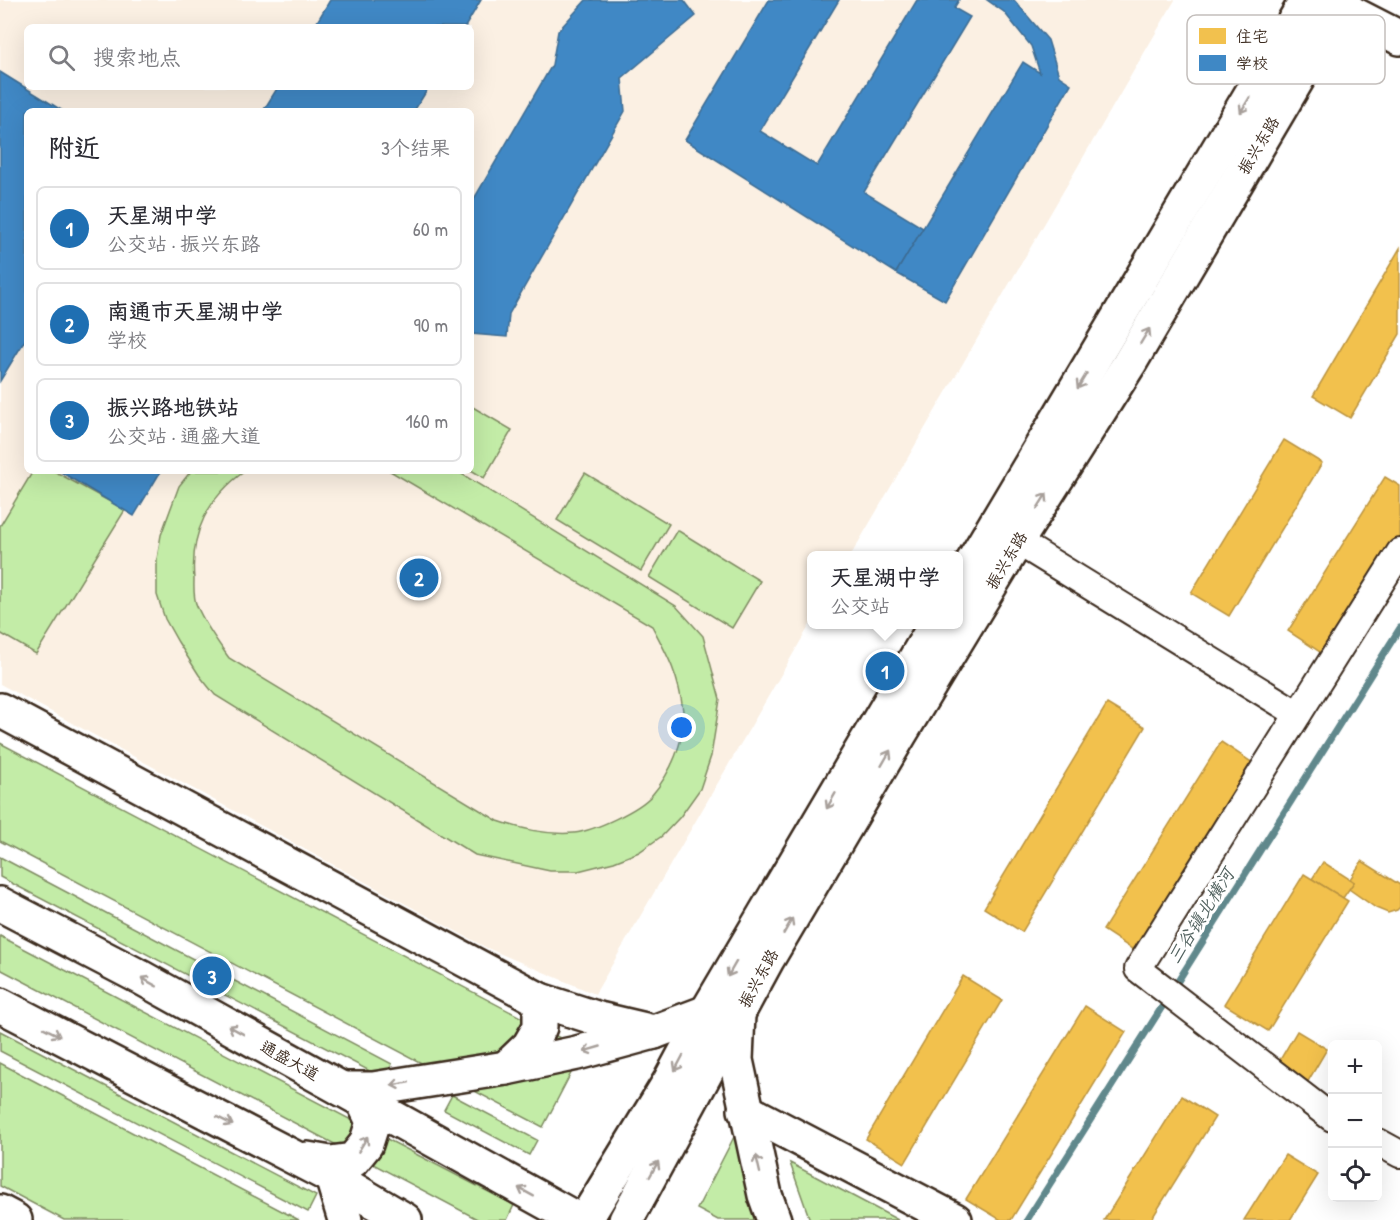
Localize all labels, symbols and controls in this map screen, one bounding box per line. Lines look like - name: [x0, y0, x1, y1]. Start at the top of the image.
- legend: [1187, 15, 1385, 84]
- search box: [24, 24, 474, 90]
- text: 住宅: [1236, 25, 1268, 47]
- icon: search: [45, 41, 78, 74]
- text: 搜索地点: [93, 42, 181, 72]
- text: 学校: [1236, 52, 1268, 74]
- one-way arrow: [1239, 96, 1251, 113]
- street label: 振兴东路: [1232, 112, 1284, 178]
- text: 附近: [48, 130, 100, 165]
- text: 3个结果: [381, 134, 450, 161]
- text: 天星湖中学: [107, 200, 217, 230]
- text: 1: [66, 215, 73, 242]
- text: 60 m: [413, 215, 448, 242]
- text: 公交站 · 振兴东路: [107, 230, 260, 257]
- text: 南通市天星湖中学: [107, 296, 283, 326]
- text: 2: [65, 311, 74, 338]
- text: 90 m: [414, 311, 448, 338]
- text: 学校: [107, 326, 147, 353]
- one-way arrow: [1140, 328, 1152, 345]
- one-way arrow: [1075, 372, 1087, 389]
- text: 振兴路地铁站: [107, 392, 239, 422]
- text: 3: [65, 407, 74, 434]
- text: 160 m: [406, 407, 448, 434]
- text: 公交站 · 通盛大道: [107, 422, 260, 449]
- one-way arrow: [1036, 493, 1048, 510]
- street label: 振兴东路: [980, 527, 1032, 593]
- popup: [807, 551, 963, 629]
- pin: 2: [400, 556, 438, 600]
- text: 天星湖中学: [830, 562, 940, 592]
- text: 公交站: [830, 592, 890, 619]
- pin: 1: [866, 648, 904, 694]
- your location: [667, 713, 696, 742]
- one-way arrow: [880, 750, 892, 767]
- one-way arrow: [824, 792, 836, 809]
- water label: 三谷镇北横河: [1161, 861, 1241, 968]
- one-way arrow: [782, 918, 794, 935]
- street label: 振兴东路: [733, 945, 783, 1011]
- pin: 3: [192, 954, 232, 998]
- one-way arrow: [726, 960, 738, 977]
- one-way arrow: [141, 976, 158, 988]
- one-way arrow: [227, 1024, 245, 1035]
- one-way arrow: [43, 1026, 60, 1038]
- street label: 通盛大道: [257, 1035, 323, 1085]
- map controls: [1328, 1040, 1382, 1202]
- button: +: [1328, 1040, 1382, 1094]
- one-way arrow: [583, 1044, 602, 1055]
- one-way arrow: [673, 1054, 685, 1071]
- one-way arrow: [391, 1079, 410, 1090]
- button: −: [1328, 1094, 1382, 1148]
- one-way arrow: [216, 1116, 234, 1127]
- one-way arrow: [357, 1136, 370, 1153]
- button: locate: [1328, 1148, 1382, 1202]
- one-way arrow: [751, 1155, 763, 1174]
- one-way arrow: [649, 1160, 660, 1178]
- one-way arrow: [518, 1185, 535, 1197]

